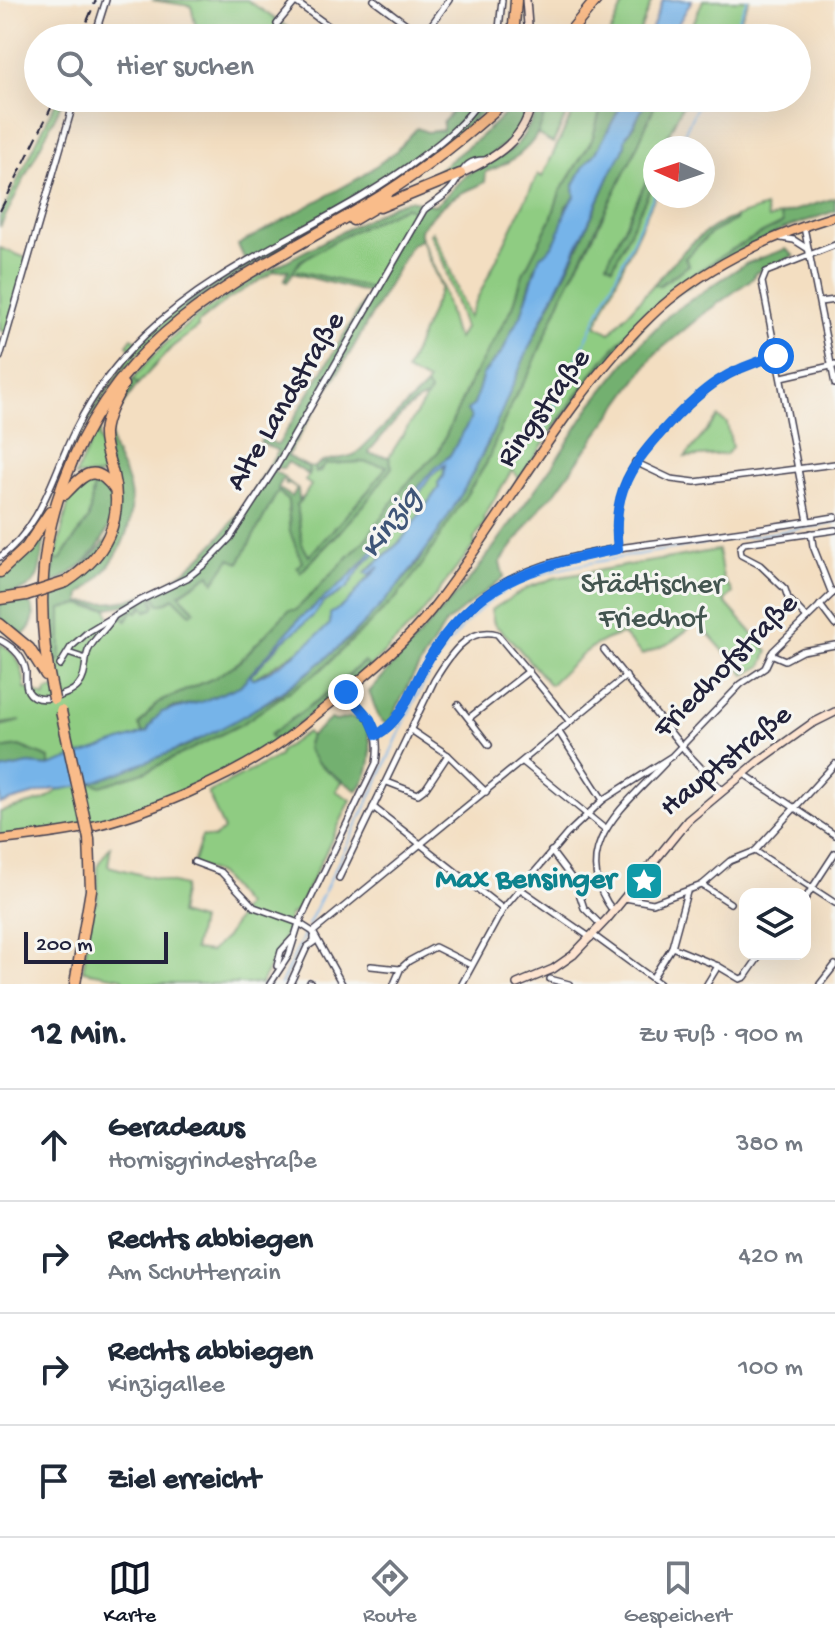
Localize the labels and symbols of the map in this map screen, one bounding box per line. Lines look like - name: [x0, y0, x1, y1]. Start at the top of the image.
- north arrow: [643, 136, 715, 208]
- street label: Alte Landstraße: [220, 306, 355, 498]
- route start: [758, 338, 794, 374]
- street label: Ringstraße: [490, 343, 600, 475]
- water label: Kinzig: [353, 479, 432, 567]
- park label: Städtischer Friedhof: [581, 569, 726, 638]
- street label: Friedhofstraße: [646, 587, 807, 748]
- route end: [328, 674, 364, 710]
- street label: Hauptstraße: [654, 698, 800, 826]
- place icon: Max Bensinger: [623, 860, 665, 902]
- place label: Max Bensinger: [436, 864, 619, 899]
- scale bar: [24, 928, 168, 964]

